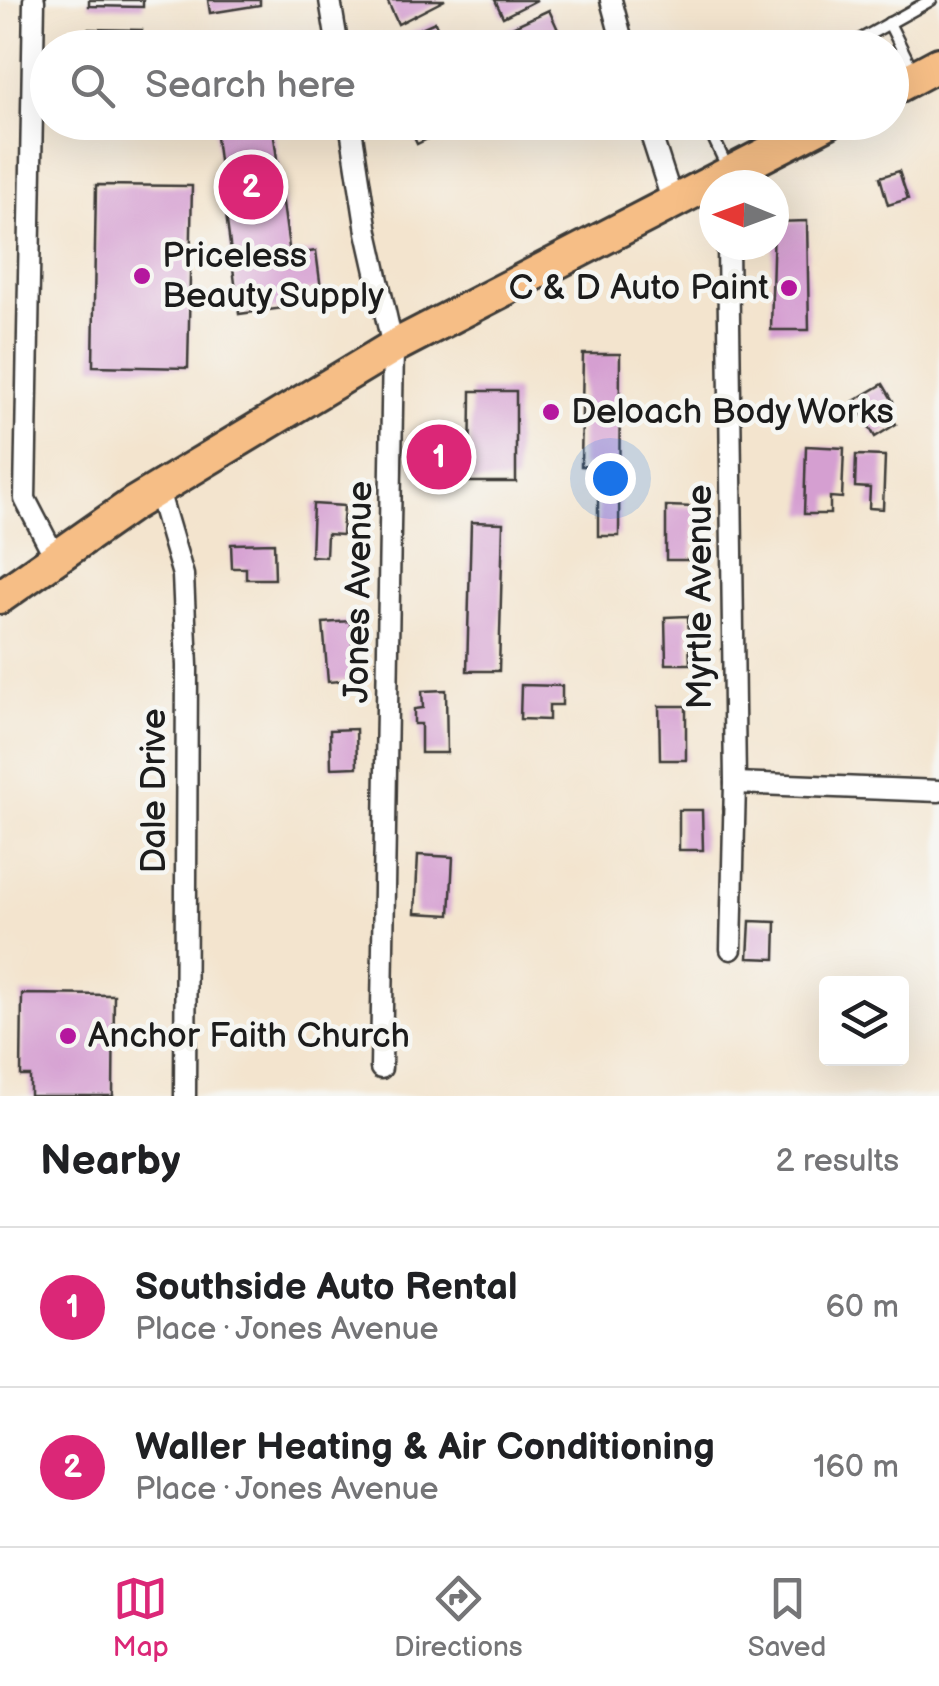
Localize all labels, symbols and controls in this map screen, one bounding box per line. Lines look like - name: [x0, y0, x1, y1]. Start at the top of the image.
- search box: [30, 30, 909, 140]
- icon: search: [65, 58, 120, 113]
- text: Search here: [145, 63, 356, 108]
- pin: 2: [218, 150, 284, 224]
- north arrow: [699, 170, 789, 260]
- place label: Priceless Beauty Supply: [162, 235, 384, 318]
- marker: Priceless Beauty Supply: [131, 265, 153, 287]
- place label: C & D Auto Paint: [508, 267, 769, 310]
- marker: C & D Auto Paint: [778, 277, 800, 299]
- place label: Deloach Body Works: [571, 391, 894, 434]
- marker: Deloach Body Works: [540, 401, 562, 423]
- pin: 1: [406, 420, 472, 494]
- your location: [585, 453, 636, 504]
- street label: Jones Avenue: [336, 481, 382, 703]
- street label: Myrtle Avenue: [679, 484, 722, 710]
- street label: Dale Drive: [133, 709, 176, 873]
- map controls: [819, 976, 909, 1066]
- button: layers: [819, 976, 909, 1066]
- place label: Anchor Faith Church: [88, 1015, 410, 1058]
- marker: Anchor Faith Church: [57, 1025, 79, 1047]
- text: Nearby: [40, 1136, 180, 1187]
- text: 2 results: [775, 1142, 899, 1181]
- text: Southside Auto Rental: [135, 1265, 518, 1310]
- text: 1: [66, 1288, 79, 1327]
- text: 60 m: [826, 1288, 899, 1327]
- text: Place · Jones Avenue: [135, 1310, 438, 1349]
- text: Waller Heating & Air Conditioning: [135, 1425, 715, 1470]
- text: 2: [63, 1448, 82, 1487]
- text: 160 m: [813, 1448, 899, 1487]
- text: Place · Jones Avenue: [135, 1470, 438, 1509]
- tab: Map: [113, 1571, 169, 1664]
- tab: Directions: [394, 1571, 523, 1664]
- tab: Saved: [748, 1571, 826, 1664]

